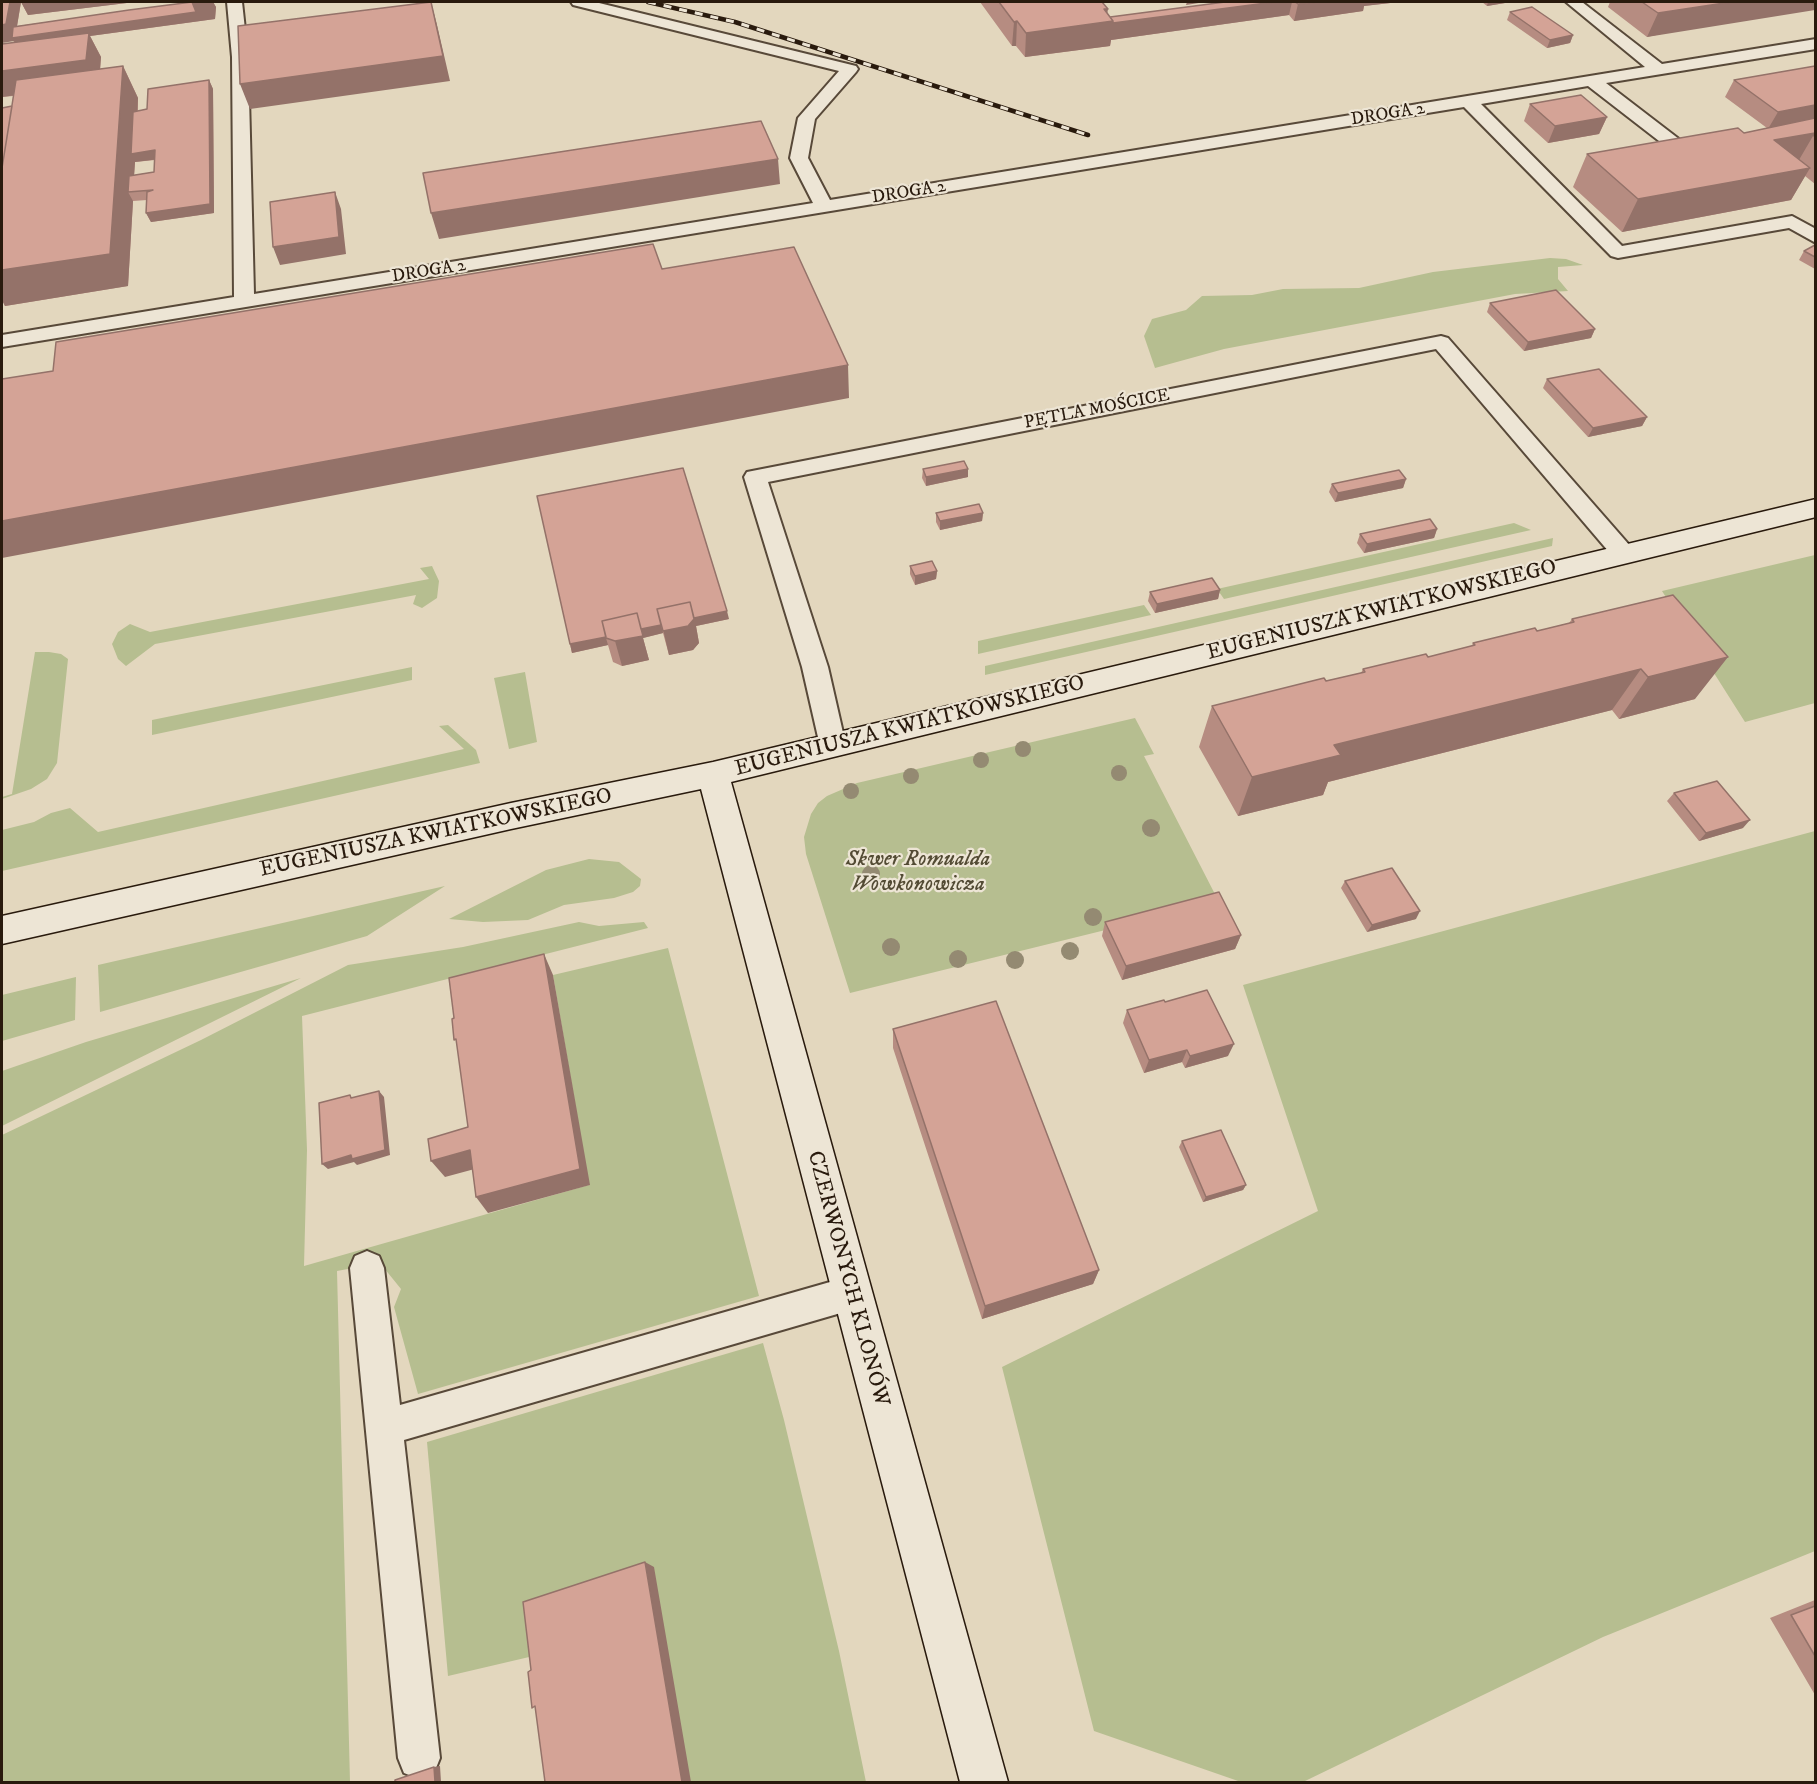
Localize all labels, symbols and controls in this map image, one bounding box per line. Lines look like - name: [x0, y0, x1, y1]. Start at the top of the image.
- street label: DROGA 2: [1349, 99, 1427, 131]
- street label: DROGA 2: [870, 177, 948, 209]
- street label: DROGA 2: [390, 256, 468, 288]
- street label: PĘTLA MOŚCICE: [1022, 385, 1172, 435]
- street label: EUGENIUSZA KWIATKOWSKIEGO: [1204, 555, 1560, 667]
- street label: EUGENIUSZA KWIATKOWSKIEGO: [732, 671, 1088, 783]
- street label: EUGENIUSZA KWIATKOWSKIEGO: [257, 784, 615, 884]
- park label: Skwer Romualda Wowkonowicza: [846, 847, 990, 898]
- street label: CZERWONYCH KLONÓW: [800, 1148, 894, 1410]

